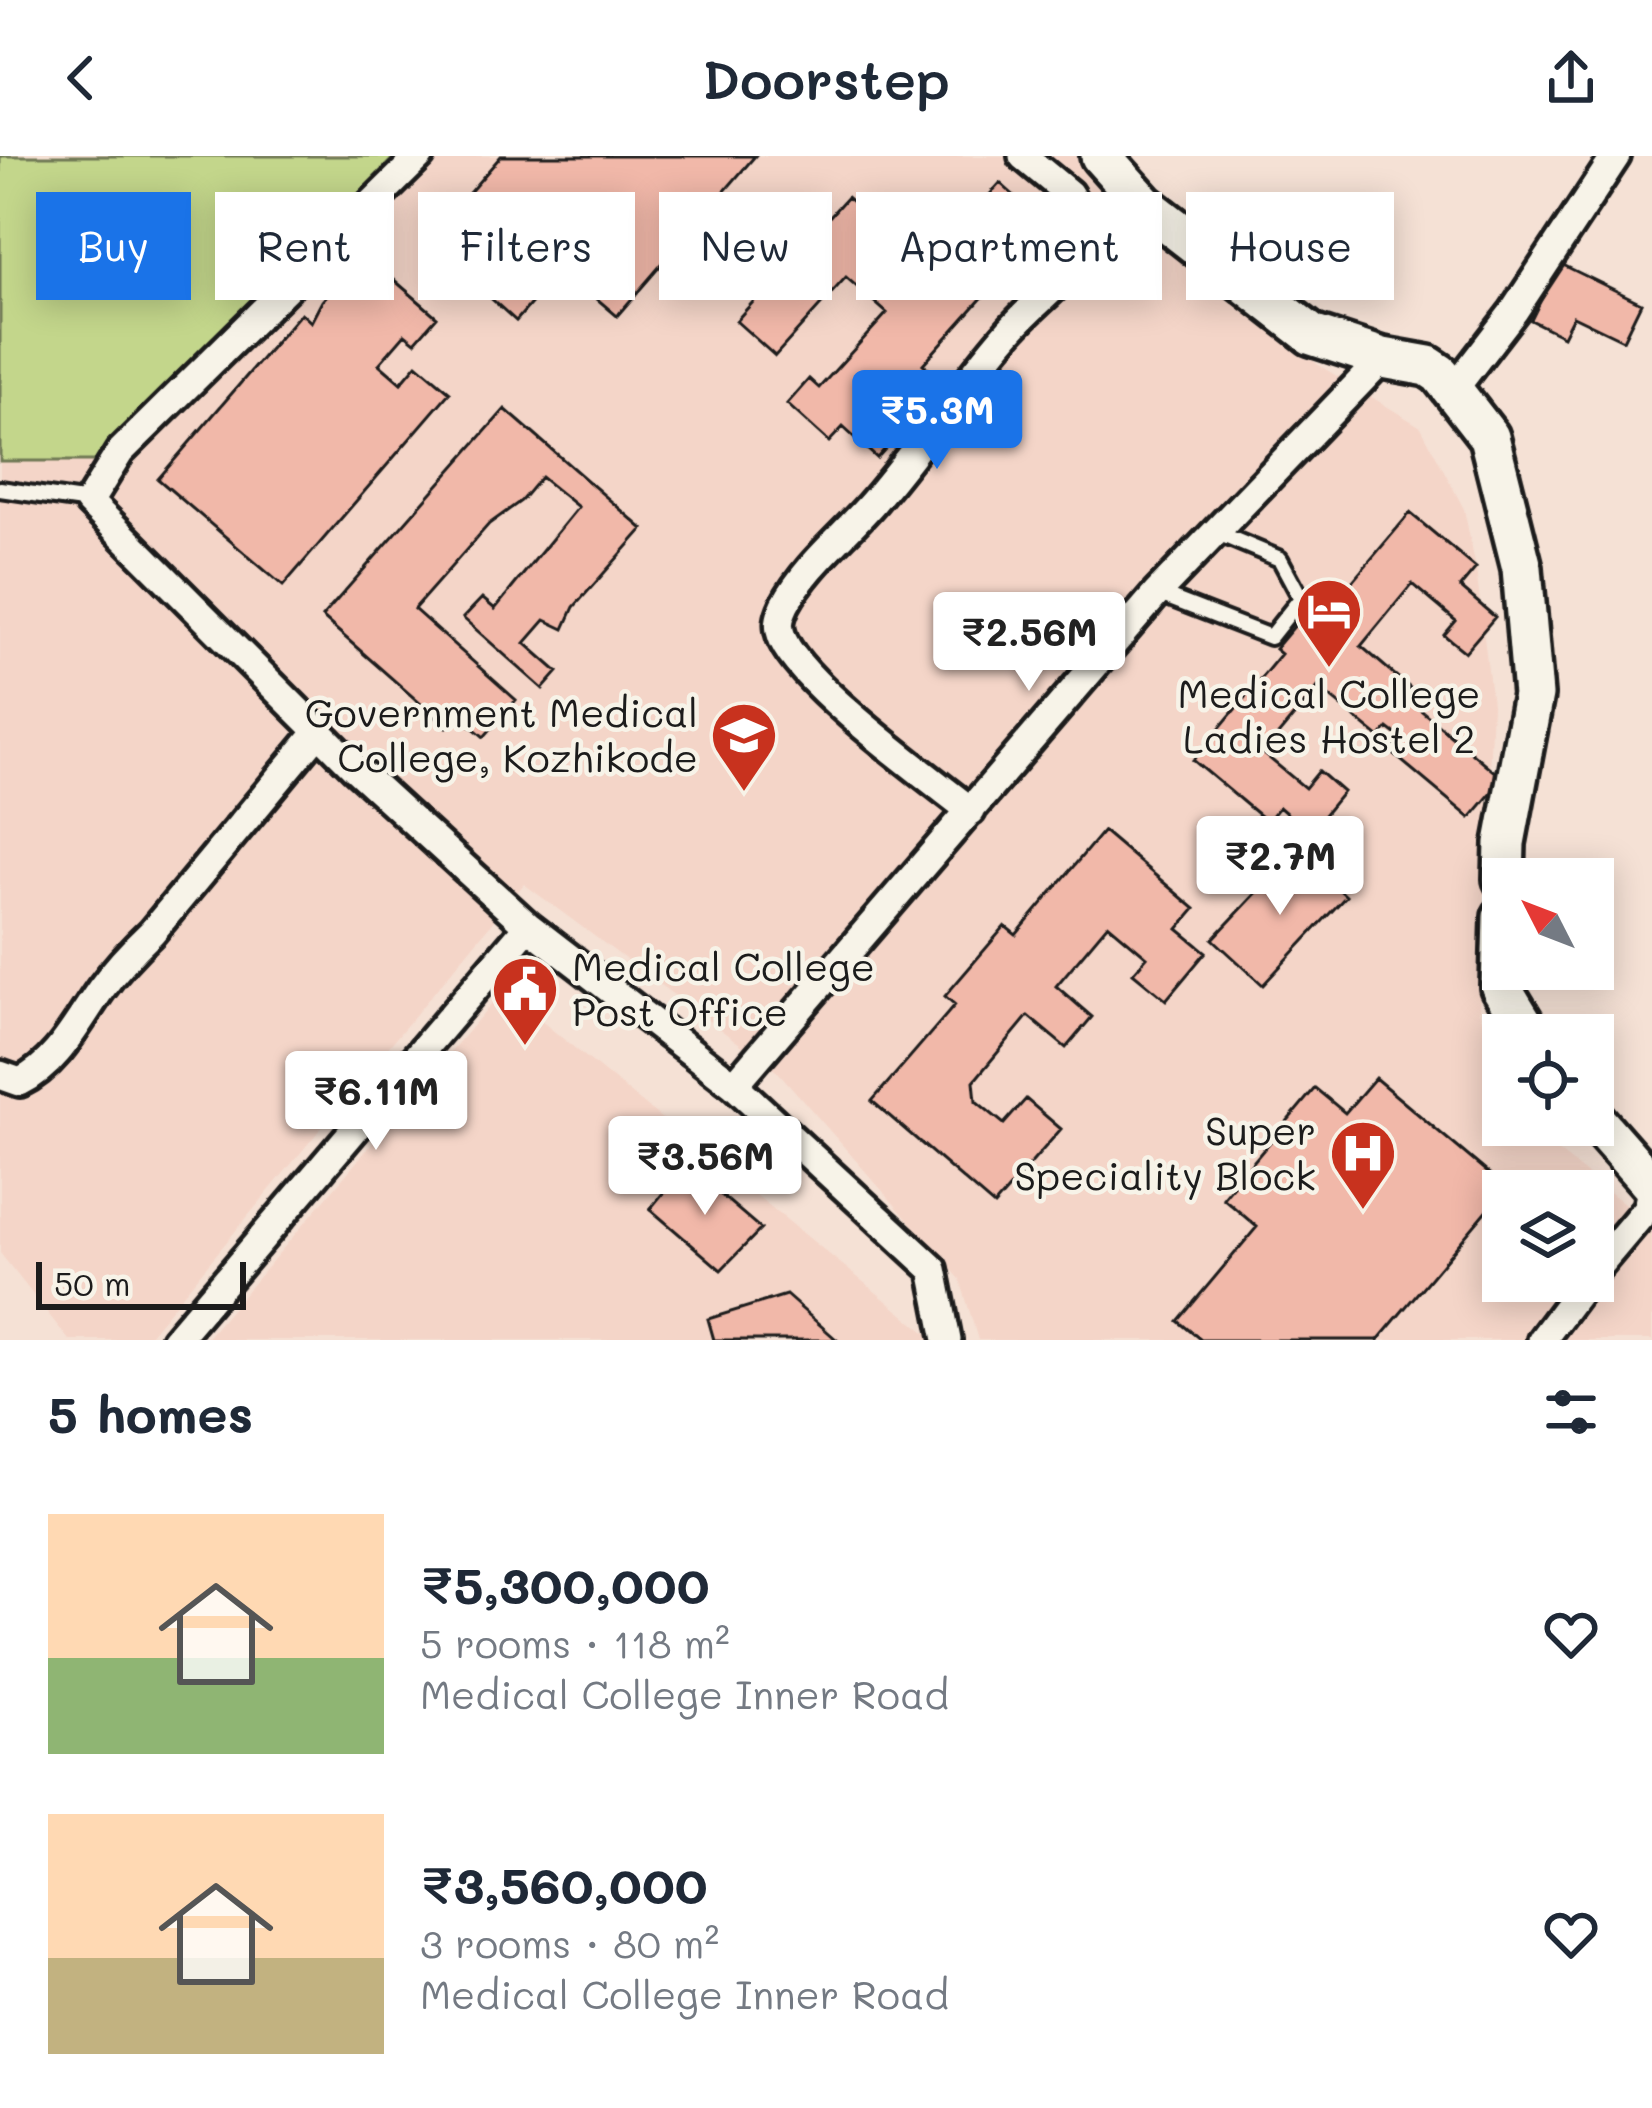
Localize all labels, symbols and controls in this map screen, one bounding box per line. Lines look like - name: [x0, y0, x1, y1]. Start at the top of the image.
- text: Doorstep: [702, 43, 950, 114]
- icon: back: [48, 45, 114, 111]
- icon: share: [1538, 45, 1604, 111]
- chip: Buy: [36, 192, 191, 300]
- chip: Rent: [215, 192, 394, 300]
- chip: Filters: [418, 192, 635, 300]
- chip: New: [659, 192, 832, 300]
- chip: Apartment: [856, 192, 1162, 300]
- chip: House: [1186, 192, 1394, 300]
- pin: ₹5.3M: [853, 370, 1021, 472]
- text: ₹5.3M: [879, 383, 995, 434]
- hotel icon: Medical College Ladies Hostel 2: [1294, 576, 1364, 670]
- pin: ₹2.56M: [931, 592, 1127, 694]
- text: ₹2.56M: [960, 605, 1098, 656]
- place label: Medical College Ladies Hostel 2: [1178, 667, 1480, 763]
- place label: Government Medical College, Kozhikode: [305, 686, 698, 783]
- school or university icon: Government Medical College, Kozhikode: [709, 700, 779, 794]
- pin: ₹2.7M: [1196, 816, 1364, 918]
- text: ₹2.7M: [1224, 829, 1336, 880]
- north arrow: [1482, 858, 1614, 990]
- map controls: [1482, 858, 1614, 1302]
- place label: Medical College Post Office: [572, 940, 875, 1036]
- public building icon: Medical College Post Office: [490, 954, 560, 1048]
- button: locate: [1482, 1014, 1614, 1146]
- pin: ₹6.11M: [278, 1051, 474, 1153]
- text: ₹6.11M: [312, 1064, 440, 1115]
- place label: Super Speciality Block: [1014, 1104, 1316, 1200]
- pin: ₹3.56M: [607, 1116, 803, 1218]
- hospital icon: Super Speciality Block: [1328, 1118, 1398, 1212]
- text: ₹3.56M: [635, 1129, 775, 1180]
- button: layers: [1482, 1170, 1614, 1302]
- scale bar: [36, 1256, 246, 1309]
- text: 50 m: [54, 1261, 130, 1304]
- text: 5 homes: [48, 1379, 253, 1446]
- icon: filters: [1538, 1379, 1604, 1445]
- text: ₹5,300,000: [420, 1550, 709, 1617]
- icon: home: [144, 1562, 288, 1706]
- icon: heart: [1538, 1601, 1604, 1667]
- text: 5 rooms · 118 m²: [420, 1617, 730, 1668]
- text: Medical College Inner Road: [420, 1668, 949, 1719]
- text: ₹3,560,000: [420, 1850, 708, 1917]
- icon: home: [144, 1862, 288, 2006]
- icon: heart: [1538, 1901, 1604, 1967]
- text: 3 rooms · 80 m²: [420, 1917, 719, 1968]
- text: Medical College Inner Road: [420, 1968, 949, 2019]

